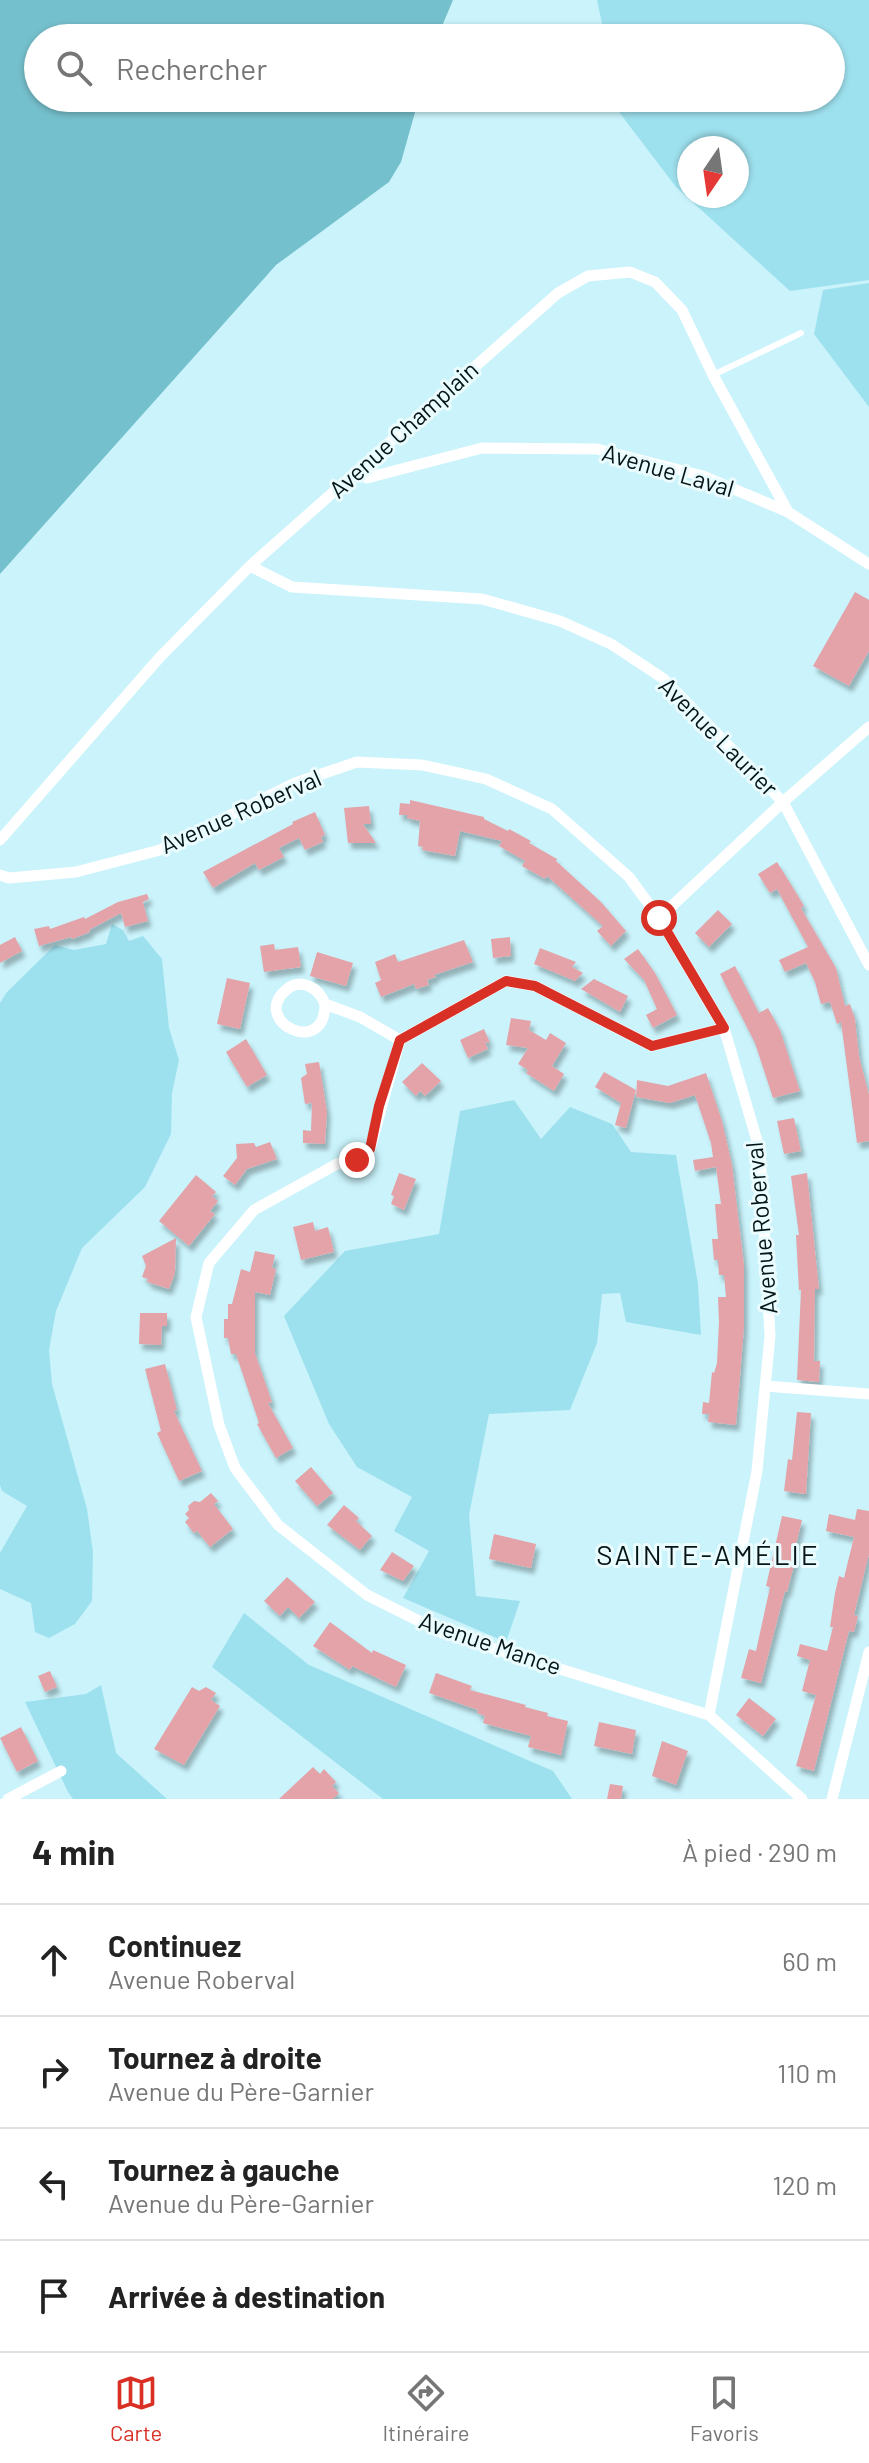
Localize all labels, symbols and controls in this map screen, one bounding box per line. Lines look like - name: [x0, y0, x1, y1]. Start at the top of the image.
- search box: [24, 24, 845, 112]
- icon: search: [52, 46, 96, 90]
- text: Rechercher: [116, 50, 267, 86]
- north arrow: [677, 136, 749, 208]
- street label: Avenue Champlain: [322, 354, 484, 503]
- street label: Avenue Laval: [599, 437, 738, 502]
- street label: Avenue Laurier: [654, 670, 785, 802]
- street label: Avenue Roberval: [156, 762, 325, 859]
- route start: [641, 900, 677, 936]
- street label: Avenue Roberval: [739, 1141, 782, 1315]
- route end: [339, 1142, 375, 1178]
- district label: SAINTE-AMÉLIE: [596, 1537, 820, 1571]
- street label: Avenue Mance: [416, 1605, 565, 1680]
- text: 4 min: [32, 1831, 115, 1872]
- text: À pied · 290 m: [682, 1836, 837, 1867]
- text: Continuez: [108, 1927, 241, 1963]
- icon: ahead: [32, 1938, 76, 1982]
- text: 60 m: [782, 1945, 837, 1976]
- text: Avenue Roberval: [108, 1963, 295, 1994]
- text: Tournez à droite: [108, 2039, 322, 2075]
- icon: right: [32, 2050, 76, 2094]
- text: 110 m: [777, 2057, 837, 2088]
- text: Avenue du Père-Garnier: [108, 2075, 374, 2106]
- text: Tournez à gauche: [108, 2151, 340, 2187]
- icon: left: [32, 2162, 76, 2206]
- text: 120 m: [773, 2169, 837, 2200]
- text: Avenue du Père-Garnier: [108, 2187, 374, 2218]
- icon: arrive: [32, 2274, 76, 2318]
- text: Arrivée à destination: [108, 2278, 385, 2314]
- tab: Carte: [110, 2371, 162, 2445]
- tab: Itinéraire: [382, 2371, 470, 2445]
- tab: Favoris: [690, 2371, 759, 2445]

